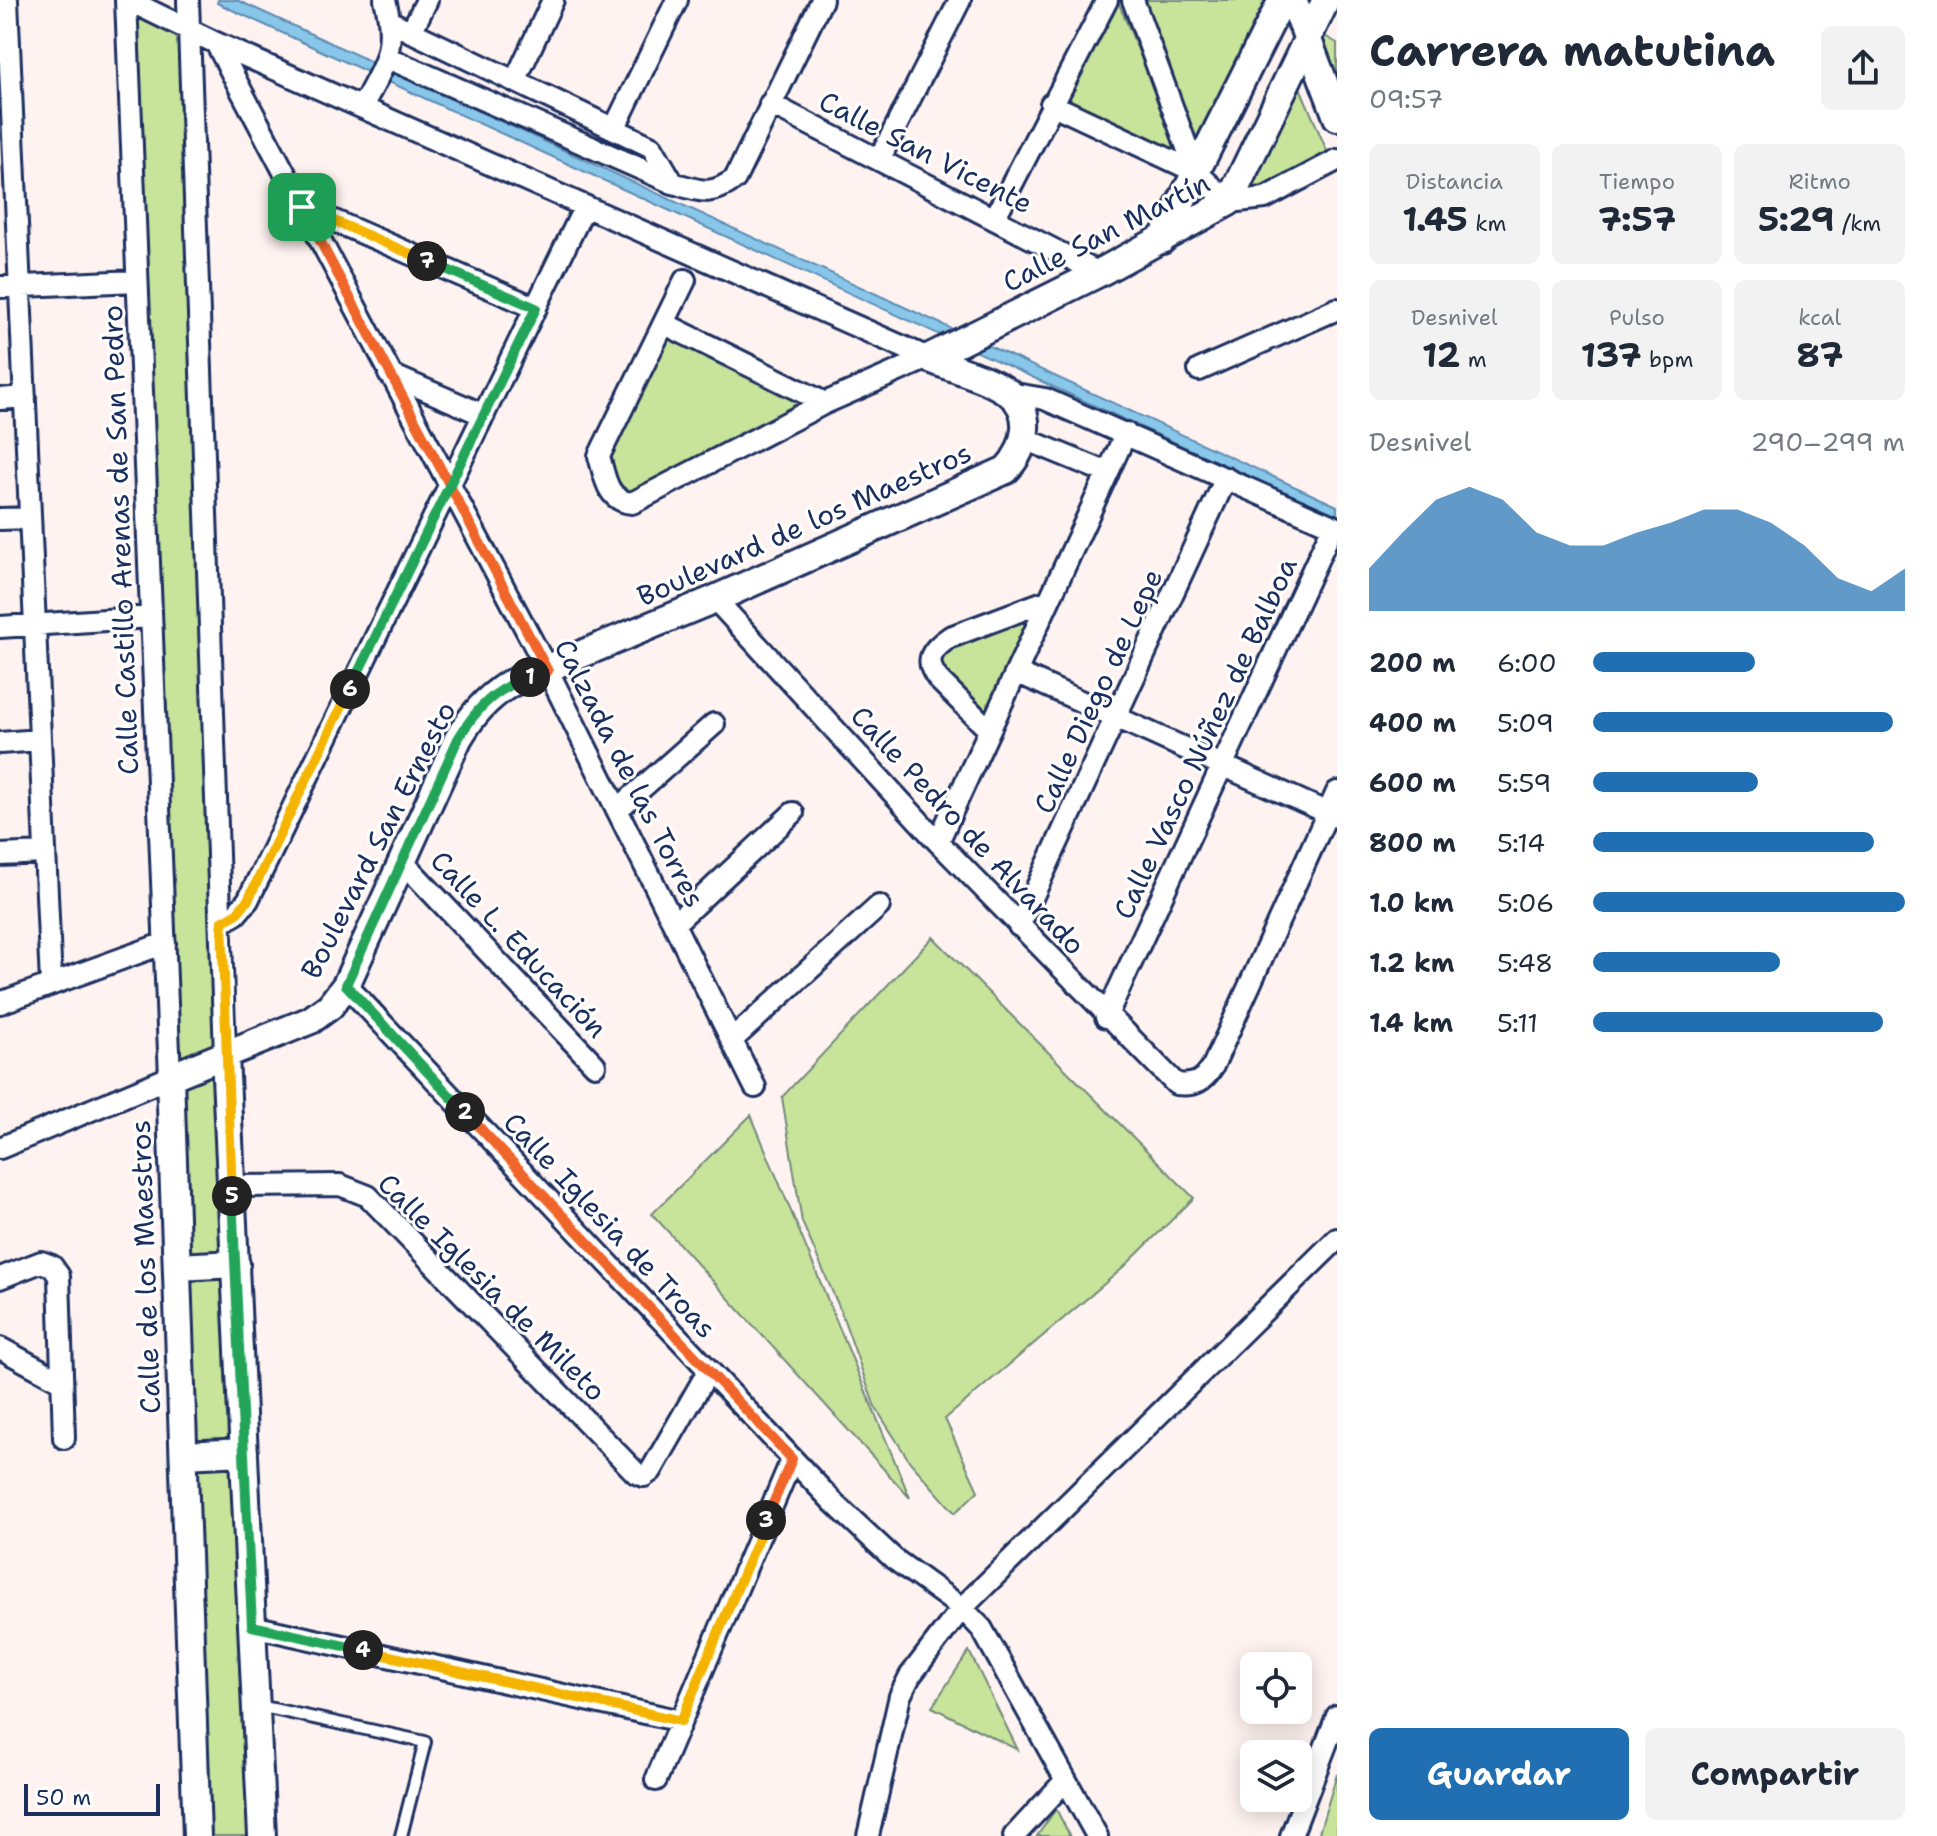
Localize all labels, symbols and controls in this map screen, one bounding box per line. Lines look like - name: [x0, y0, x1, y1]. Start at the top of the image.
- text: Carrera matutina: [1369, 21, 1775, 80]
- button: share: [1821, 26, 1905, 110]
- text: 09:57: [1369, 81, 1444, 116]
- street label: Calle San Vicente: [813, 82, 1039, 222]
- street label: Calle San Martín: [996, 163, 1216, 301]
- text: Distancia: [1406, 167, 1503, 196]
- text: Tiempo: [1599, 167, 1675, 196]
- text: Ritmo: [1788, 167, 1851, 196]
- pin: [268, 173, 336, 241]
- icon: arrive: [280, 185, 324, 229]
- text: 1.45: [1402, 196, 1468, 242]
- text: 7:57: [1598, 196, 1676, 242]
- text: 5:29: [1758, 196, 1835, 242]
- text: km: [1468, 209, 1506, 238]
- text: /km: [1835, 209, 1881, 238]
- pin: 7: [407, 241, 447, 281]
- text: 7: [419, 246, 435, 275]
- text: Desnivel: [1411, 303, 1498, 332]
- text: Pulso: [1609, 303, 1665, 332]
- text: kcal: [1798, 303, 1841, 332]
- street label: Calle Castillo Arenas de San Pedro: [93, 305, 147, 775]
- text: 12: [1422, 332, 1460, 378]
- text: 137: [1581, 332, 1642, 378]
- text: 87: [1796, 332, 1843, 378]
- text: m: [1460, 345, 1487, 374]
- text: bpm: [1642, 345, 1693, 374]
- text: Desnivel: [1369, 424, 1471, 459]
- text: 290–299 m: [1751, 424, 1905, 459]
- street label: Boulevard de los Maestros: [631, 433, 977, 615]
- street label: Calle Vasco Núñez de Balboa: [1104, 551, 1306, 925]
- street label: Calle Diego de Lepe: [1025, 562, 1171, 820]
- street label: Calzada de las Torres: [546, 632, 714, 914]
- text: 200 m: [1369, 645, 1456, 680]
- text: 6:00: [1497, 645, 1557, 680]
- pin: 1: [510, 657, 550, 697]
- text: 1: [525, 662, 535, 691]
- pin: 6: [330, 669, 370, 709]
- text: 6: [342, 674, 358, 703]
- street label: Boulevard San Ernesto: [292, 695, 464, 985]
- street label: Calle Pedro de Alvarado: [842, 697, 1094, 963]
- text: 400 m: [1369, 705, 1456, 740]
- text: 5:09: [1497, 705, 1554, 740]
- text: 600 m: [1369, 765, 1456, 800]
- text: 5:59: [1497, 765, 1551, 800]
- text: 800 m: [1369, 825, 1456, 860]
- text: 5:14: [1497, 825, 1545, 860]
- street label: Calle L. Educación: [422, 842, 616, 1046]
- text: 1.0 km: [1369, 885, 1454, 920]
- text: 5:06: [1497, 885, 1554, 920]
- text: 1.2 km: [1369, 945, 1454, 980]
- text: 5:48: [1497, 945, 1553, 980]
- text: 1.4 km: [1369, 1005, 1453, 1040]
- text: 5:11: [1497, 1005, 1538, 1040]
- pin: 2: [445, 1092, 485, 1132]
- text: 2: [457, 1097, 473, 1126]
- street label: Calle Iglesia de Troas: [495, 1104, 725, 1346]
- street label: Calle de los Maestros: [121, 1119, 169, 1415]
- street label: Calle Iglesia de Mileto: [370, 1165, 614, 1409]
- pin: 5: [212, 1176, 252, 1216]
- text: 5: [225, 1181, 239, 1210]
- pin: 3: [746, 1500, 786, 1540]
- text: 3: [758, 1505, 774, 1534]
- pin: 4: [343, 1630, 383, 1670]
- text: 4: [355, 1635, 371, 1664]
- map controls: [1240, 1652, 1312, 1812]
- button: locate: [1240, 1652, 1312, 1724]
- button: Guardar: [1369, 1728, 1629, 1820]
- button: Compartir: [1645, 1728, 1905, 1820]
- button: layers: [1240, 1740, 1312, 1812]
- scale bar: [24, 1780, 160, 1816]
- text: 50 m: [36, 1783, 91, 1812]

